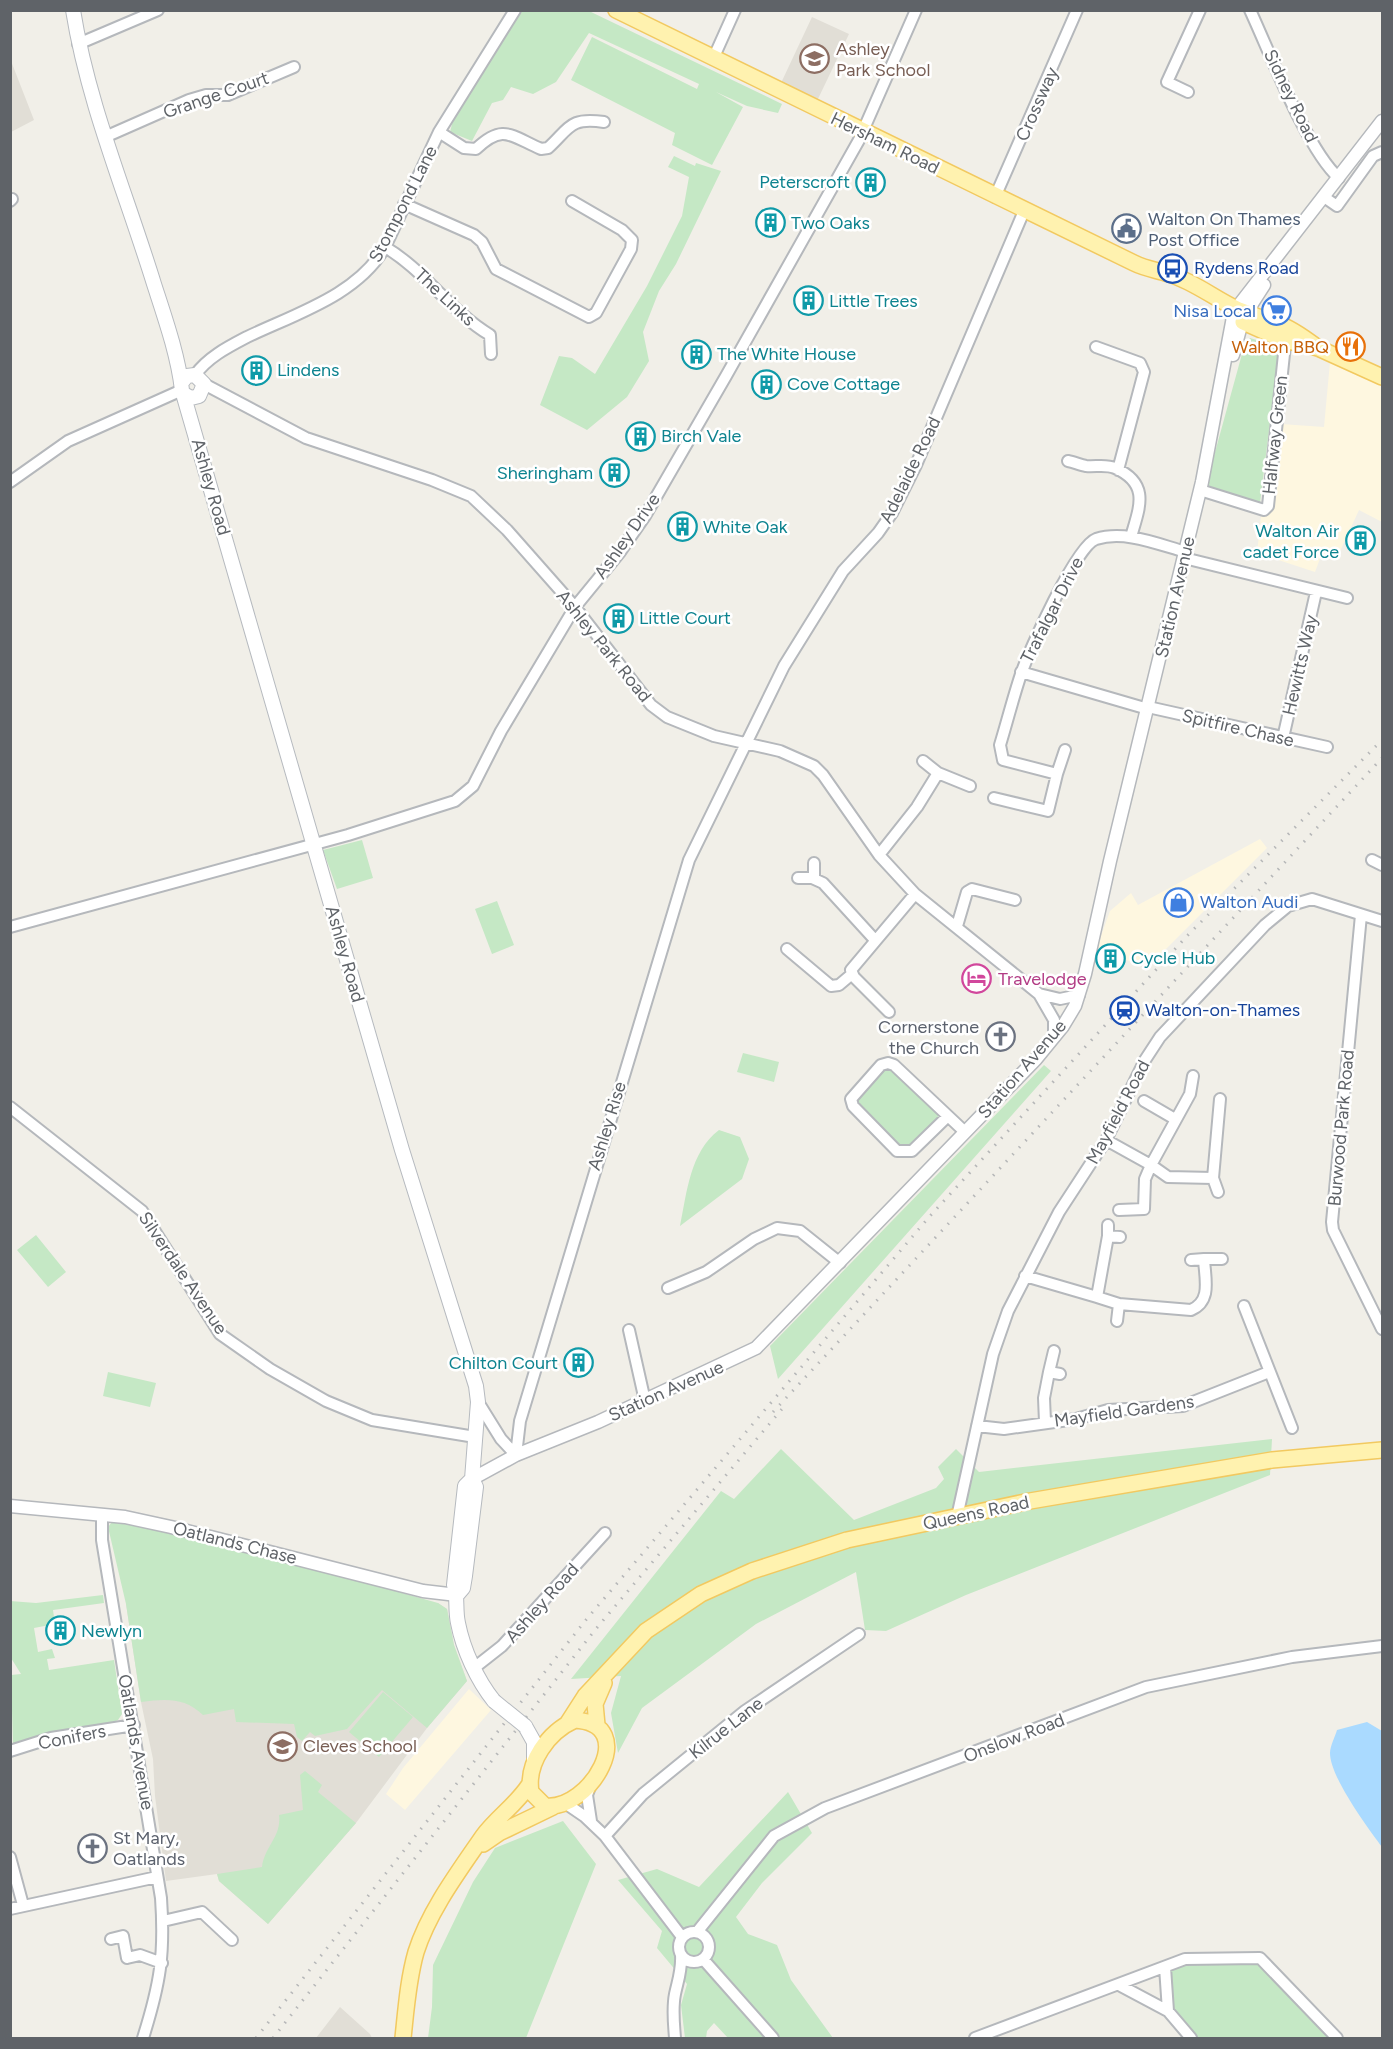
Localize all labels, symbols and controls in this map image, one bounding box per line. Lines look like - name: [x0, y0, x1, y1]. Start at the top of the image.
- place label: Ashley Park School: [836, 38, 930, 81]
- school or university icon: Ashley Park School: [799, 43, 831, 75]
- street label: Sidney Road: [1259, 46, 1323, 146]
- street label: Crossway: [1011, 63, 1063, 144]
- street label: Grange Court: [160, 67, 272, 123]
- street label: Hersham Road: [827, 107, 943, 179]
- street label: Stompond Lane: [364, 142, 442, 266]
- building icon: Peterscroft: [855, 166, 887, 198]
- place label: Peterscroft: [759, 171, 850, 193]
- building icon: Two Oaks: [754, 207, 786, 239]
- place label: Walton On Thames Post Office: [1148, 208, 1301, 251]
- place label: Two Oaks: [791, 212, 870, 234]
- public building icon: Walton On Thames Post Office: [1111, 213, 1143, 245]
- bus stop icon: Rydens Road: [1157, 252, 1189, 284]
- place label: Rydens Road: [1194, 257, 1299, 279]
- street label: The Links: [410, 263, 480, 331]
- building icon: Little Trees: [792, 285, 824, 317]
- place label: Little Trees: [829, 290, 918, 312]
- supermarket icon: Nisa Local: [1261, 295, 1293, 327]
- place label: Nisa Local: [1173, 300, 1256, 322]
- restaurant icon: Walton BBQ: [1334, 331, 1366, 363]
- place label: Walton BBQ: [1232, 336, 1329, 358]
- building icon: The White House: [680, 338, 712, 370]
- place label: The White House: [717, 343, 856, 365]
- building icon: Lindens: [240, 354, 272, 386]
- place label: Lindens: [277, 359, 339, 381]
- building icon: Cove Cottage: [750, 368, 782, 400]
- place label: Cove Cottage: [787, 373, 900, 395]
- street label: Halfway Green: [1258, 374, 1292, 496]
- street label: Adelaide Road: [875, 413, 945, 527]
- building icon: Birch Vale: [624, 420, 656, 452]
- place label: Birch Vale: [661, 425, 741, 447]
- street label: Ashley Road: [187, 436, 235, 538]
- building icon: Sheringham: [598, 457, 630, 489]
- place label: Sheringham: [497, 462, 593, 484]
- street label: Ashley Drive: [589, 489, 665, 583]
- building icon: White Oak: [666, 511, 698, 543]
- place label: White Oak: [703, 516, 788, 538]
- place label: Walton Air cadet Force: [1243, 520, 1339, 563]
- building icon: Walton Air cadet Force: [1344, 525, 1376, 557]
- street label: Station Avenue: [1150, 534, 1200, 660]
- street label: Trafalgar Drive: [1016, 553, 1088, 667]
- street label: Ashley Park Road: [552, 585, 656, 707]
- building icon: Little Court: [602, 602, 634, 634]
- place label: Little Court: [639, 607, 731, 629]
- street label: Hewitts Way: [1278, 612, 1322, 718]
- street label: Spitfire Chase: [1180, 704, 1296, 752]
- shop icon: Walton Audi: [1163, 886, 1195, 918]
- place label: Walton Audi: [1200, 891, 1298, 913]
- street label: Ashley Road: [321, 903, 369, 1005]
- building icon: Cycle Hub: [1094, 942, 1126, 974]
- place label: Cycle Hub: [1131, 947, 1215, 969]
- hotel icon: Travelodge: [961, 963, 993, 995]
- place label: Travelodge: [998, 968, 1087, 990]
- station icon: Walton-on-Thames: [1108, 994, 1140, 1026]
- place label: Walton-on-Thames: [1145, 999, 1300, 1021]
- street label: Station Avenue: [973, 1015, 1071, 1123]
- place label: Cornerstone the Church: [878, 1016, 979, 1059]
- church icon: Cornerstone the Church: [984, 1021, 1016, 1053]
- street label: Burwood Park Road: [1323, 1049, 1359, 1207]
- street label: Mayfield Road: [1081, 1056, 1155, 1168]
- street label: Ashley Rise: [583, 1079, 631, 1173]
- street label: Silverdale Avenue: [134, 1208, 232, 1339]
- building icon: Chilton Court: [563, 1347, 595, 1379]
- place label: Chilton Court: [449, 1352, 558, 1374]
- street label: Station Avenue: [605, 1356, 727, 1426]
- street label: Mayfield Gardens: [1053, 1390, 1195, 1432]
- street label: Queens Road: [921, 1491, 1031, 1535]
- street label: Oatlands Chase: [171, 1517, 299, 1569]
- street label: Ashley Road: [501, 1559, 583, 1647]
- building icon: Newlyn: [44, 1615, 76, 1647]
- place label: Newlyn: [81, 1620, 142, 1642]
- street label: Oatlands Avenue: [113, 1672, 159, 1812]
- street label: Kilrue Lane: [685, 1692, 768, 1764]
- street label: Onslow Road: [960, 1709, 1068, 1767]
- street label: Conifers: [36, 1720, 108, 1754]
- school or university icon: Cleves School: [266, 1730, 298, 1762]
- place label: Cleves School: [303, 1735, 417, 1757]
- place label: St Mary, Oatlands: [113, 1827, 185, 1870]
- church icon: St Mary, Oatlands: [76, 1832, 108, 1864]

